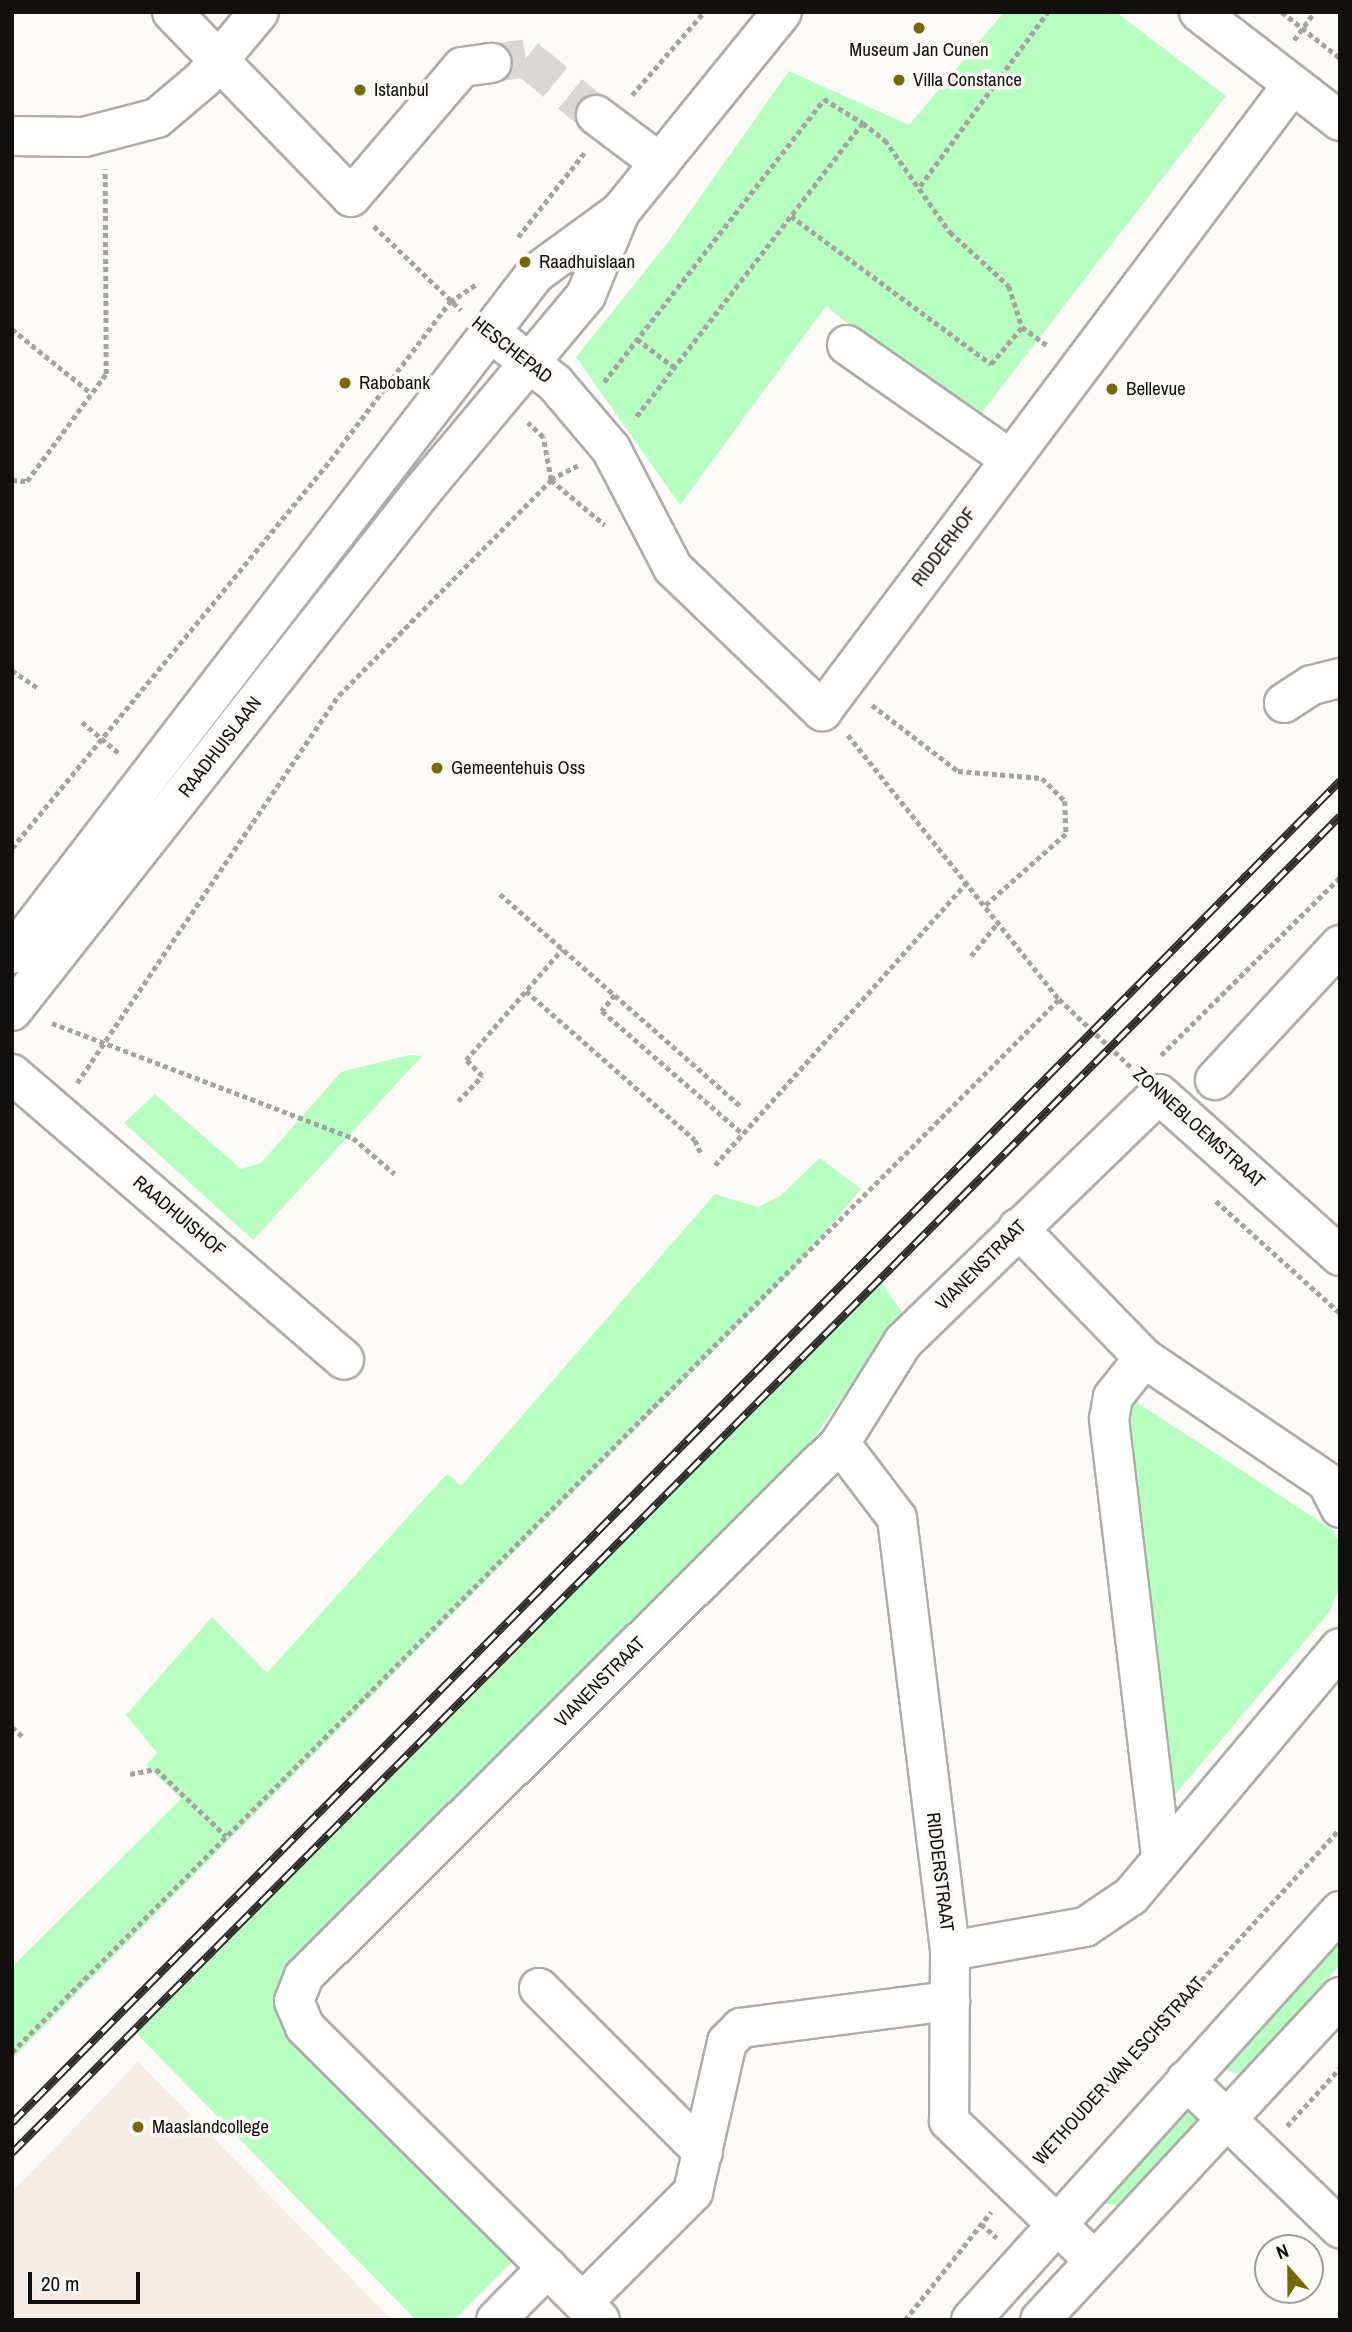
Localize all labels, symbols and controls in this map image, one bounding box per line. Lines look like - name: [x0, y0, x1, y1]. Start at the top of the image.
- marker: Museum Jan Cunen: [911, 20, 927, 36]
- place label: Museum Jan Cunen: [849, 39, 989, 61]
- place label: Villa Constance: [913, 69, 1022, 91]
- marker: Villa Constance: [891, 72, 907, 88]
- place label: Istanbul: [374, 79, 429, 101]
- marker: Istanbul: [352, 82, 368, 98]
- place label: Raadhuislaan: [539, 251, 635, 273]
- marker: Raadhuislaan: [517, 254, 533, 270]
- street label: HESCHEPAD: [467, 312, 557, 388]
- place label: Rabobank: [359, 372, 430, 394]
- marker: Rabobank: [337, 375, 353, 391]
- place label: Bellevue: [1126, 378, 1186, 400]
- marker: Bellevue: [1104, 381, 1120, 397]
- street label: RIDDERHOF: [907, 503, 981, 591]
- street label: RAADHUISLAAN: [174, 692, 266, 802]
- place label: Gemeentehuis Oss: [451, 757, 585, 779]
- marker: Gemeentehuis Oss: [429, 760, 445, 776]
- street label: ZONNEBLOEMSTRAAT: [1128, 1063, 1270, 1193]
- street label: RAADHUISHOF: [128, 1171, 230, 1261]
- street label: VIANENSTRAAT: [931, 1215, 1031, 1315]
- street label: VIANENSTRAAT: [550, 1632, 650, 1732]
- street label: RIDDERSTRAAT: [921, 1811, 959, 1933]
- street label: WETHOUDER VAN ESCHSTRAAT: [1028, 1972, 1210, 2170]
- place label: Maaslandcollege: [152, 2116, 269, 2138]
- marker: Maaslandcollege: [130, 2119, 146, 2135]
- north arrow: [1254, 2234, 1324, 2304]
- text: N: [1272, 2237, 1292, 2265]
- scale bar: [32, 2258, 144, 2302]
- text: 20 m: [41, 2269, 79, 2298]

